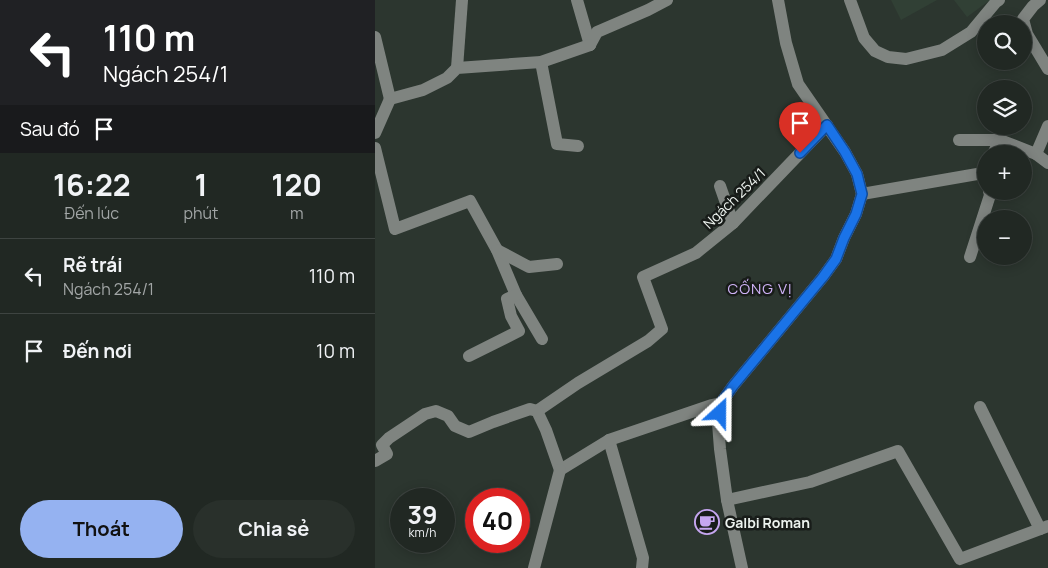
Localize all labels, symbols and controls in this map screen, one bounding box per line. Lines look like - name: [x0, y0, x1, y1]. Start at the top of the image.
- text: 110 m: [103, 14, 195, 62]
- map controls: [977, 15, 1032, 265]
- button: search: [977, 15, 1032, 70]
- icon: left: [20, 20, 85, 85]
- text: Ngách 254/1: [103, 59, 228, 89]
- button: layers: [977, 80, 1032, 135]
- pin: [779, 102, 821, 153]
- icon: arrive: [786, 109, 814, 137]
- icon: arrive: [90, 115, 118, 143]
- text: Sau đó: [20, 116, 80, 142]
- button: +: [977, 145, 1032, 200]
- street label: Ngách 254/1: [699, 163, 769, 233]
- text: 16:22: [53, 164, 131, 205]
- text: 1: [194, 164, 208, 205]
- text: 120: [271, 164, 322, 205]
- text: Đến lúc: [65, 202, 119, 224]
- text: phút: [184, 202, 218, 224]
- text: m: [290, 202, 304, 224]
- button: −: [977, 210, 1032, 265]
- text: Rẽ trái: [63, 252, 123, 278]
- icon: left: [20, 262, 48, 290]
- text: 110 m: [309, 263, 355, 289]
- text: Ngách 254/1: [63, 278, 154, 300]
- district label: CỐNG VỊ: [728, 278, 792, 299]
- icon: arrive: [20, 337, 48, 365]
- text: Đến nơi: [63, 338, 132, 364]
- text: 10 m: [316, 338, 355, 364]
- position arrow: [693, 386, 745, 438]
- speed limit sign: 40: [465, 488, 530, 553]
- text: 39: [407, 497, 438, 532]
- button: Thoát: [20, 500, 183, 558]
- button: Chia sẻ: [193, 500, 355, 558]
- cafe icon: Galbi Roman: [694, 509, 720, 535]
- place label: Galbi Roman: [725, 513, 810, 532]
- text: km/h: [409, 524, 436, 541]

